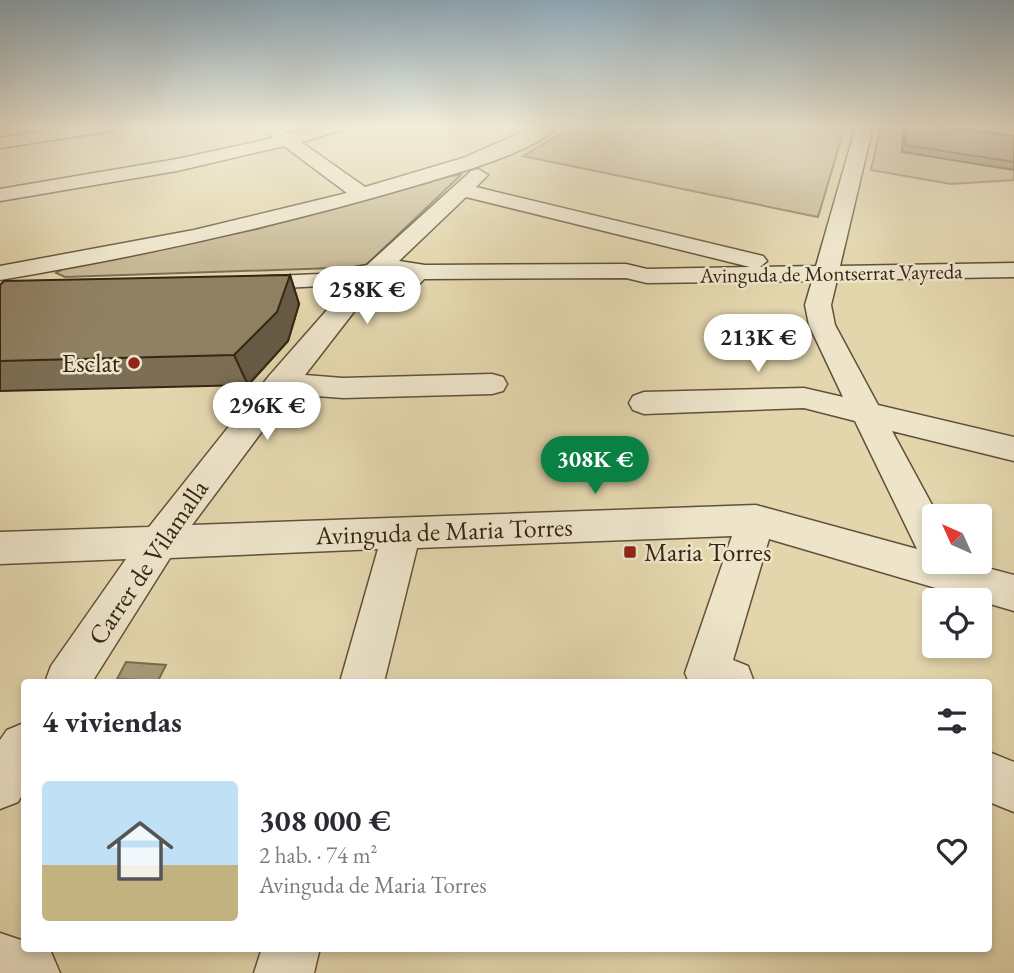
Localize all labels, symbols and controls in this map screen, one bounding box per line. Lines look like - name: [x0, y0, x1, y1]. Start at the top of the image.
- street label: Avinguda de Montserrat Vayreda: [698, 257, 963, 289]
- pin: 258K €: [310, 266, 424, 326]
- text: 258K €: [329, 274, 405, 304]
- pin: 213K €: [701, 314, 815, 374]
- text: 213K €: [720, 322, 796, 352]
- place label: Esclat: [62, 346, 120, 380]
- marker: Esclat: [126, 355, 142, 371]
- pin: 296K €: [210, 382, 324, 442]
- text: 296K €: [229, 390, 305, 420]
- pin: 308K €: [538, 436, 652, 496]
- text: 308K €: [557, 444, 633, 474]
- street label: Carrer de Vilamalla: [80, 472, 216, 651]
- north arrow: [922, 504, 992, 574]
- map controls: [922, 504, 992, 658]
- street label: Avinguda de Maria Torres: [314, 510, 573, 553]
- place label: Maria Torres: [644, 535, 771, 569]
- marker: Maria Torres: [622, 544, 638, 560]
- button: locate: [922, 588, 992, 658]
- text: 4 viviendas: [42, 702, 182, 741]
- icon: filters: [933, 702, 971, 740]
- text: 308 000 €: [259, 801, 391, 840]
- icon: home: [98, 809, 182, 893]
- icon: heart: [933, 832, 971, 870]
- text: 2 hab. · 74 m²: [259, 840, 378, 870]
- text: Avinguda de Maria Torres: [259, 870, 487, 900]

